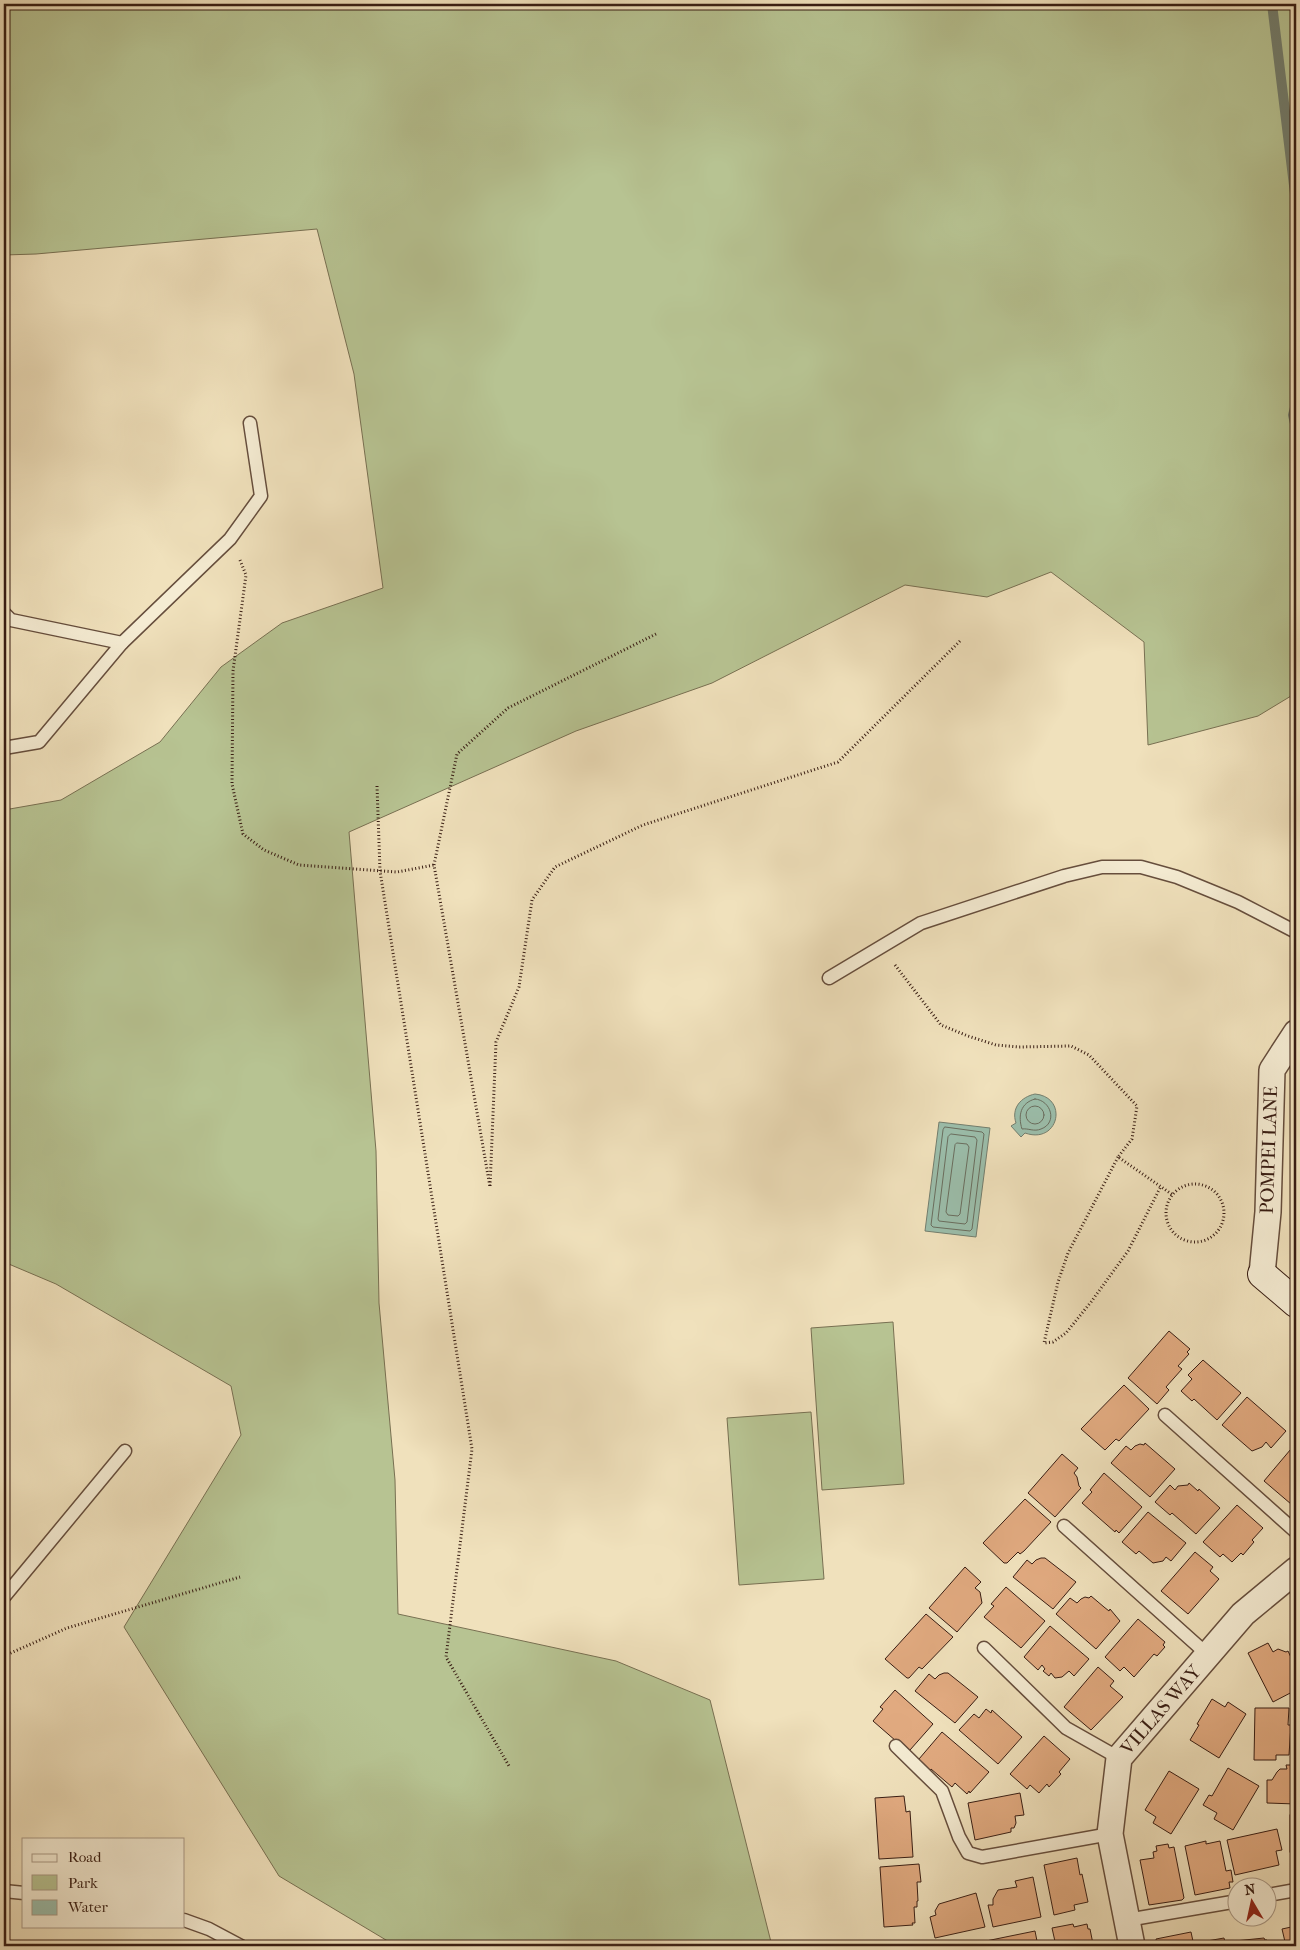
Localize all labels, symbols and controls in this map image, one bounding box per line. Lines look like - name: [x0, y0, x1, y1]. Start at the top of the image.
- street label: POMPEI LANE: [1256, 1085, 1282, 1214]
- street label: VILLAS WAY: [1116, 1660, 1207, 1760]
- legend: [22, 1838, 185, 1928]
- text: Road: [68, 1848, 102, 1866]
- text: Park: [68, 1874, 98, 1892]
- north arrow: [1228, 1878, 1278, 1928]
- text: N: [1243, 1880, 1257, 1899]
- text: Water: [67, 1898, 108, 1916]

